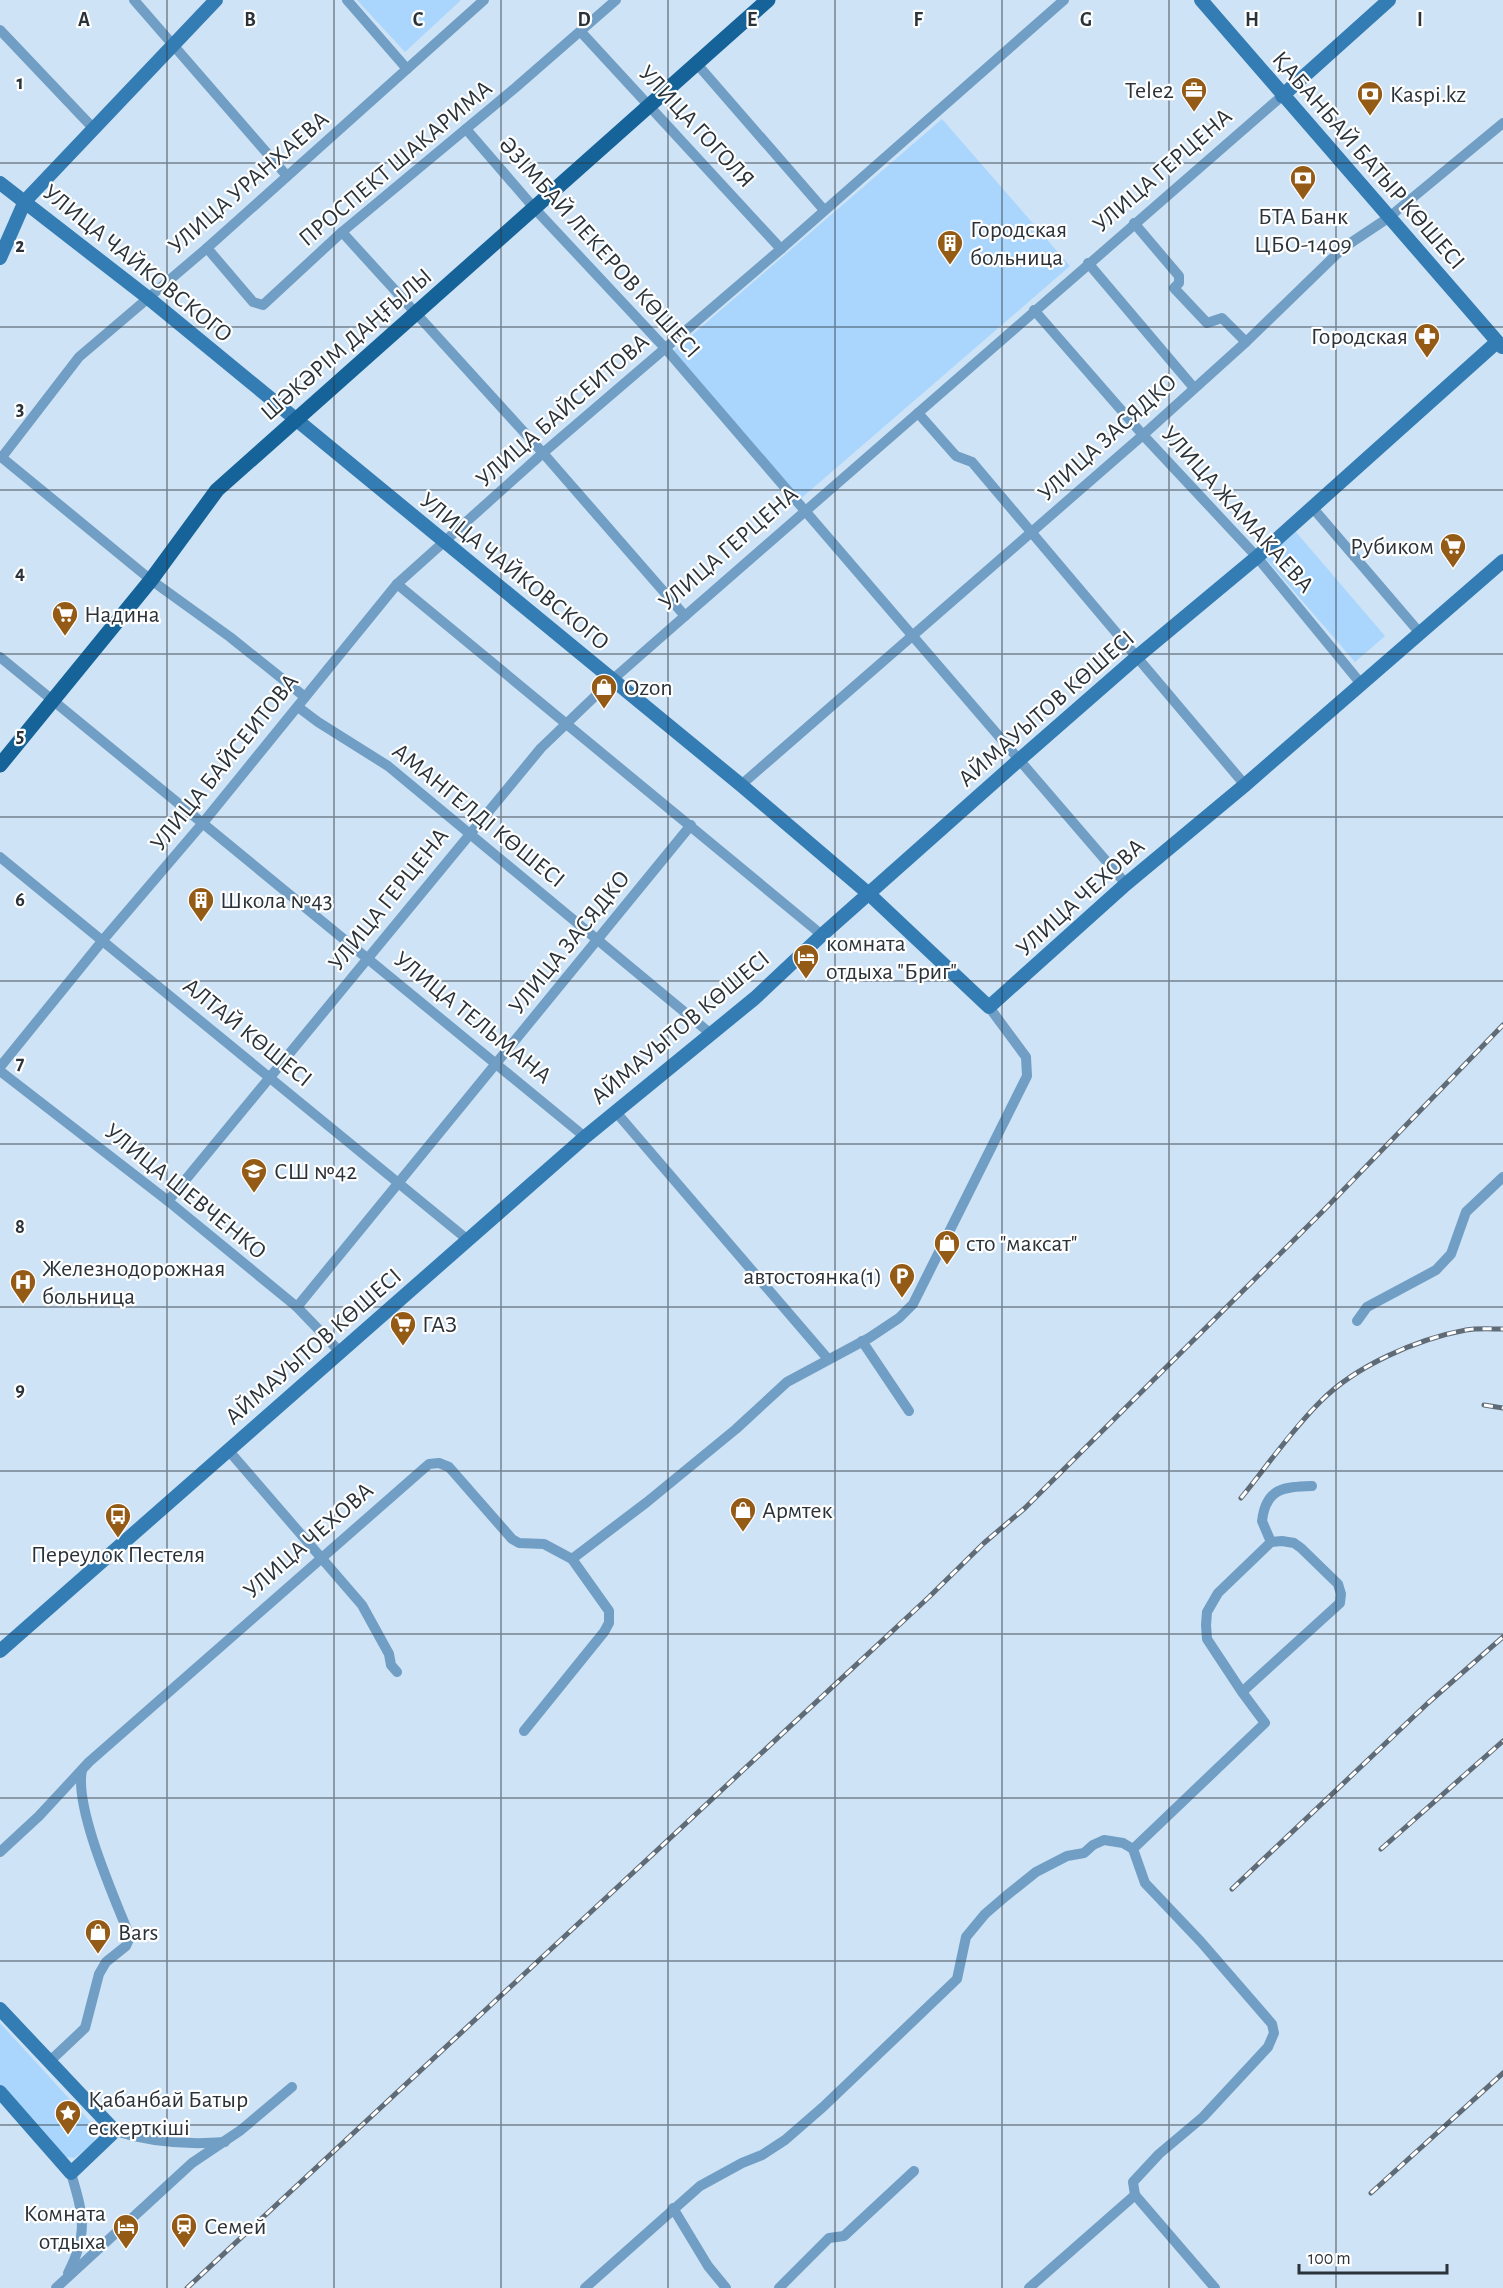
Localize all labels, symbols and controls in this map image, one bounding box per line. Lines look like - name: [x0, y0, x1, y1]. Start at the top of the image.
- text: A: [78, 10, 90, 30]
- text: B: [244, 10, 256, 30]
- text: C: [413, 10, 424, 30]
- text: D: [577, 10, 591, 30]
- text: E: [747, 10, 757, 30]
- text: F: [913, 10, 923, 30]
- text: G: [1080, 10, 1092, 30]
- text: H: [1245, 10, 1259, 30]
- text: I: [1417, 10, 1423, 30]
- street label: ҚАБАНБАЙ БАТЫР КӨШЕСІ: [1267, 47, 1469, 274]
- street label: УЛИЦА ГОГОЛЯ: [634, 61, 759, 192]
- text: 1: [16, 73, 24, 93]
- office icon: Tele2: [1179, 75, 1209, 113]
- street label: ПРОСПЕКТ ШАКАРИМА: [294, 76, 497, 251]
- place label: Tele2: [1125, 79, 1174, 103]
- bank icon: Kaspi.kz: [1355, 79, 1385, 117]
- place label: Kaspi.kz: [1390, 83, 1466, 107]
- street label: УЛИЦА ГЕРЦЕНА: [1089, 104, 1237, 237]
- street label: УЛИЦА УРАНХАЕВА: [164, 107, 333, 259]
- street label: ӘЗІМБАЙ ЛЕКЕРОВ КӨШЕСІ: [494, 133, 705, 363]
- bank icon: БТА Банк ЦБО-1409: [1288, 163, 1318, 201]
- street label: УЛИЦА ЧАЙКОВСКОГО: [38, 180, 237, 347]
- place label: БТА Банк ЦБО-1409: [1254, 205, 1352, 257]
- place label: Городская больница: [970, 218, 1067, 270]
- building icon: Городская больница: [935, 228, 965, 266]
- text: 2: [15, 236, 25, 256]
- street label: ШӘКӘРІМ ДАҢҒЫЛЫ: [256, 264, 437, 425]
- pharmacy icon: Городская: [1412, 321, 1442, 359]
- place label: Городская: [1311, 325, 1408, 349]
- street label: УЛИЦА БАЙСЕИТОВА: [472, 329, 654, 492]
- street label: УЛИЦА ЗАСЯДКО: [1034, 370, 1182, 506]
- text: 3: [16, 399, 24, 419]
- street label: УЛИЦА ЖАМАКАЕВА: [1156, 422, 1318, 597]
- street label: УЛИЦА ГЕРЦЕНА: [655, 482, 803, 615]
- street label: УЛИЦА ЧАЙКОВСКОГО: [415, 488, 614, 655]
- supermarket icon: Рубиком: [1438, 531, 1468, 569]
- place label: Рубиком: [1350, 535, 1434, 559]
- text: 4: [15, 563, 25, 583]
- supermarket icon: Надина: [50, 599, 80, 637]
- place label: Надина: [84, 603, 160, 627]
- street label: АЙМАУЫТОВ КӨШЕСІ: [954, 626, 1139, 792]
- street label: УЛИЦА БАЙСЕИТОВА: [146, 670, 303, 856]
- shop icon: Ozon: [589, 672, 619, 710]
- place label: Ozon: [624, 676, 673, 700]
- text: 5: [16, 726, 24, 746]
- street label: АМАНГЕЛДІ КӨШЕСІ: [388, 739, 569, 893]
- street label: УЛИЦА ГЕРЦЕНА: [324, 824, 453, 975]
- street label: УЛИЦА ЧЕХОВА: [1012, 834, 1149, 961]
- street label: УЛИЦА ЗАСЯДКО: [505, 866, 635, 1019]
- building icon: Школа №43: [186, 885, 216, 923]
- place label: Школа №43: [220, 889, 333, 913]
- text: 6: [15, 890, 25, 910]
- place label: комната отдыха "Бриг": [826, 932, 957, 984]
- hotel icon: комната отдыха "Бриг": [791, 942, 821, 980]
- street label: АЙМАУЫТОВ КӨШЕСІ: [587, 946, 774, 1109]
- street label: УЛИЦА ТЕЛЬМАНА: [389, 947, 556, 1088]
- street label: АЛТАЙ КӨШЕСІ: [178, 974, 316, 1092]
- text: 7: [16, 1053, 25, 1073]
- street label: УЛИЦА ШЕВЧЕНКО: [100, 1119, 271, 1264]
- school or university icon: СШ №42: [239, 1156, 269, 1194]
- place label: СШ №42: [274, 1160, 357, 1184]
- text: 8: [15, 1217, 25, 1237]
- shop icon: сто "максат": [932, 1228, 962, 1266]
- place label: сто "максат": [966, 1232, 1078, 1256]
- place label: Железнодорожная больница: [42, 1257, 225, 1309]
- parking icon: автостоянка(1): [887, 1261, 917, 1299]
- street label: АЙМАУЫТОВ КӨШЕСІ: [221, 1264, 406, 1430]
- place label: автостоянка(1): [743, 1265, 882, 1289]
- hospital icon: Железнодорожная больница: [8, 1267, 38, 1305]
- supermarket icon: ГАЗ: [388, 1309, 418, 1347]
- place label: ГАЗ: [422, 1313, 457, 1337]
- text: 9: [15, 1380, 25, 1400]
- street label: УЛИЦА ЧЕХОВА: [239, 1478, 378, 1603]
- shop icon: Армтек: [728, 1495, 758, 1533]
- place label: Армтек: [762, 1499, 833, 1523]
- bus stop icon: Переулок Пестеля: [103, 1501, 133, 1539]
- place label: Переулок Пестеля: [31, 1543, 205, 1567]
- shop icon: Bars: [83, 1917, 113, 1955]
- place label: Bars: [118, 1921, 158, 1945]
- place label: Қабанбай Батыр ескерткіші: [88, 2088, 248, 2140]
- place icon: Қабанбай Батыр ескерткіші: [53, 2098, 83, 2136]
- place label: Комната отдыха: [24, 2202, 106, 2254]
- station icon: Семей: [169, 2211, 199, 2249]
- hotel icon: Комната отдыха: [111, 2212, 141, 2250]
- place label: Семей: [204, 2215, 267, 2239]
- scale bar: [1299, 2237, 1448, 2275]
- text: 100 m: [1308, 2250, 1351, 2268]

